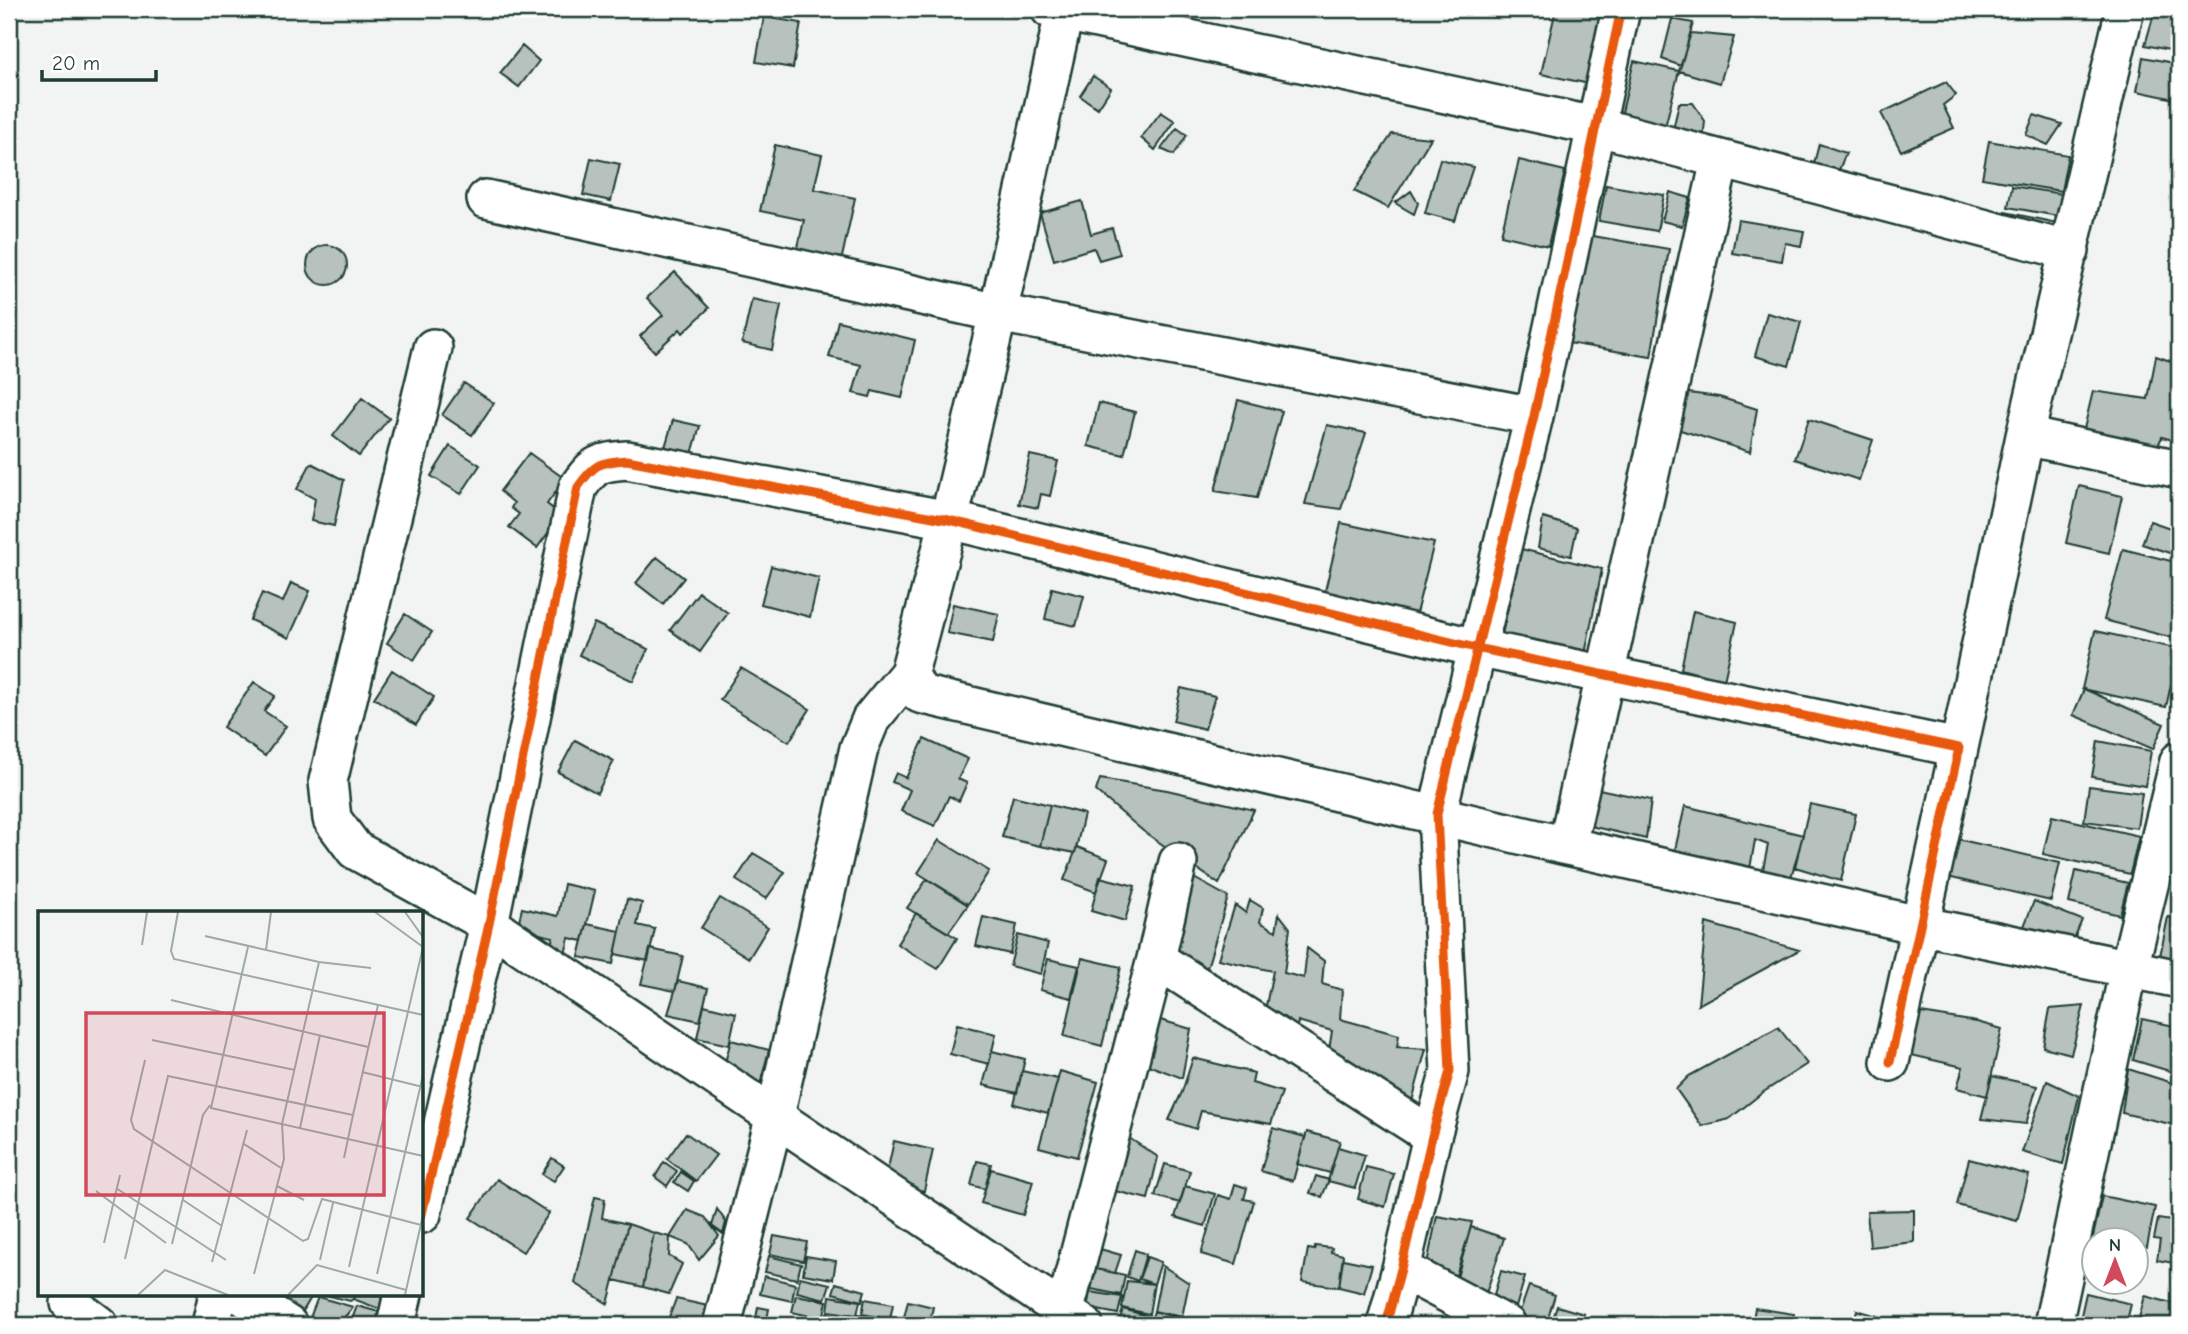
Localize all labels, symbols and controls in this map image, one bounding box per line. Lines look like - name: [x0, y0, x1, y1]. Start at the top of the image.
- scale bar: [42, 38, 156, 82]
- text: 20 m: [52, 51, 100, 75]
- inset map: [38, 911, 424, 1296]
- north arrow: [2080, 1226, 2150, 1296]
- text: N: [2109, 1234, 2121, 1256]

